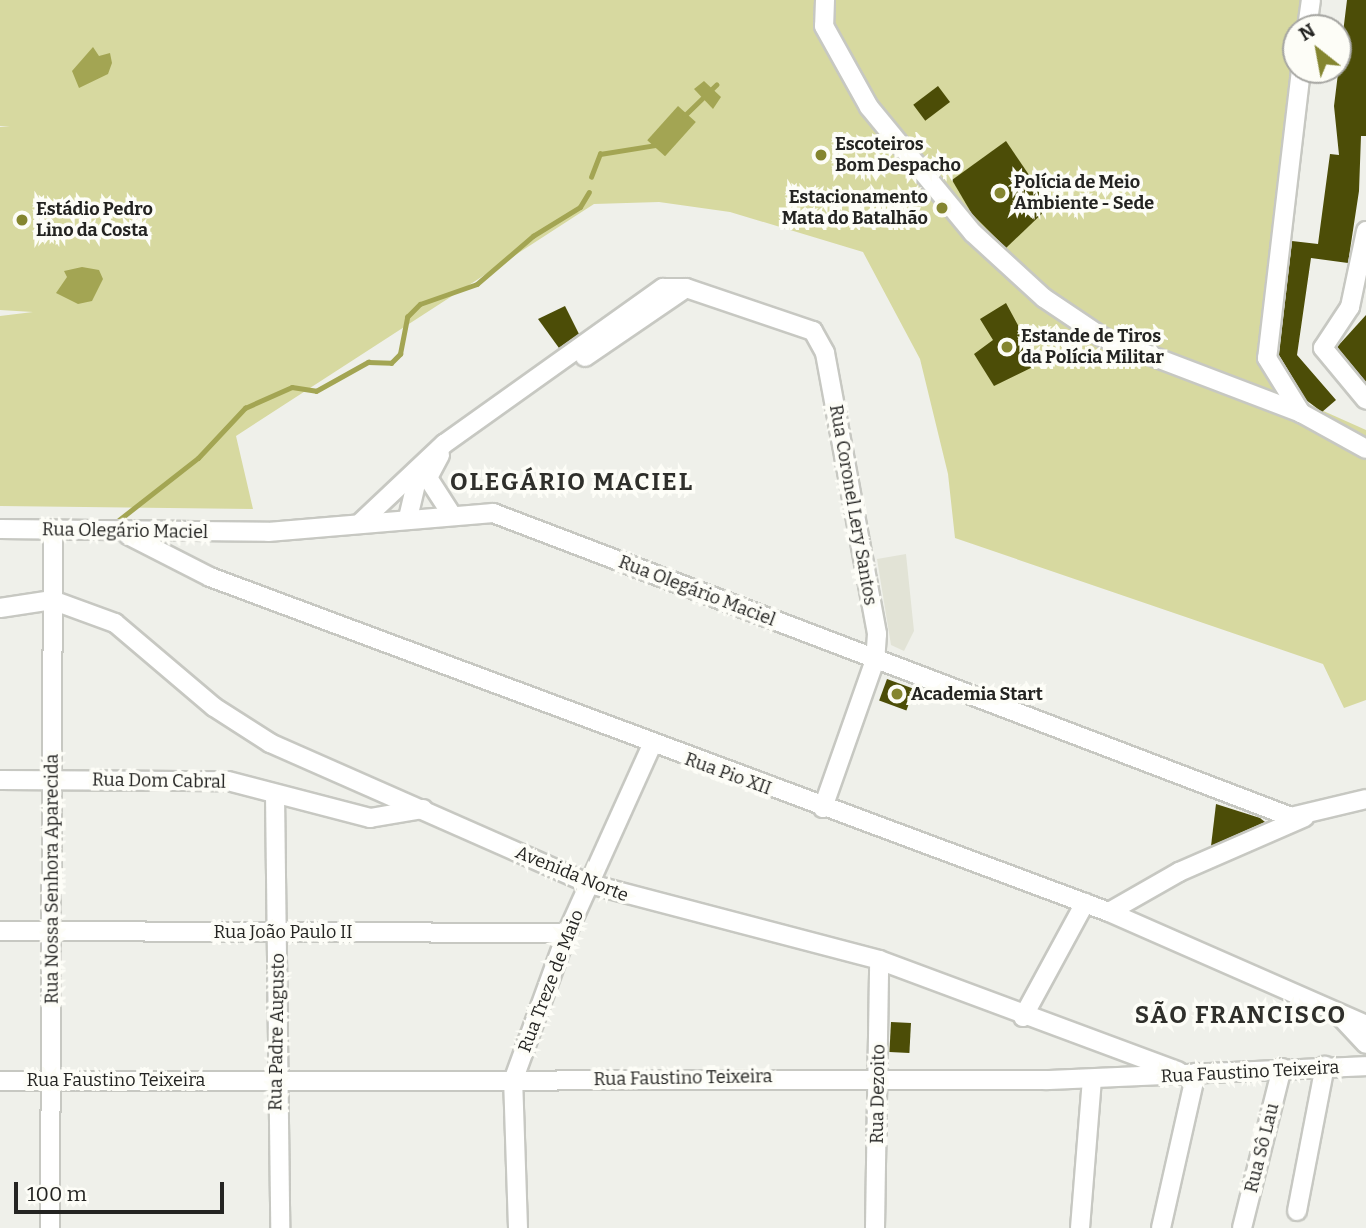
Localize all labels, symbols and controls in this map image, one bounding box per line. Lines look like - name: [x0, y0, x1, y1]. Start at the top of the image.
- north arrow: [1282, 14, 1352, 84]
- text: N: [1295, 19, 1319, 46]
- place label: Escoteiros Bom Despacho: [835, 134, 961, 176]
- marker: Escoteiros Bom Despacho: [813, 147, 829, 163]
- place label: Polícia de Meio Ambiente - Sede: [1014, 172, 1154, 214]
- marker: Polícia de Meio Ambiente - Sede: [992, 185, 1008, 201]
- place label: Estacionamento Mata do Batalhão: [782, 187, 928, 230]
- place label: Estádio Pedro Lino da Costa: [36, 199, 153, 242]
- marker: Estacionamento Mata do Batalhão: [934, 200, 950, 216]
- marker: Estádio Pedro Lino da Costa: [14, 212, 30, 228]
- place label: Estande de Tiros da Polícia Militar: [1021, 326, 1164, 368]
- marker: Estande de Tiros da Polícia Militar: [999, 339, 1015, 355]
- street label: Rua Coronel Lery Santos: [825, 403, 881, 607]
- district label: OLEGÁRIO MACIEL: [452, 469, 692, 497]
- street label: Rua Olegário Maciel: [42, 519, 208, 543]
- street label: Rua Olegário Maciel: [616, 551, 778, 631]
- place label: Academia Start: [911, 683, 1043, 705]
- marker: Academia Start: [889, 686, 905, 702]
- street label: Rua Pio XII: [682, 748, 774, 800]
- street label: Rua Nossa Senhora Aparecida: [41, 754, 63, 1004]
- street label: Rua Dom Cabral: [92, 769, 226, 793]
- street label: Avenida Norte: [512, 842, 632, 906]
- street label: Rua Treze de Maio: [514, 907, 588, 1055]
- street label: Rua João Paulo II: [213, 921, 353, 943]
- street label: Rua Padre Augusto: [265, 953, 289, 1111]
- district label: SÃO FRANCISCO: [1136, 1002, 1346, 1030]
- street label: Rua Dezoito: [866, 1044, 890, 1144]
- street label: Rua Faustino Teixeira: [1160, 1057, 1340, 1087]
- street label: Rua Faustino Teixeira: [593, 1066, 773, 1090]
- street label: Rua Faustino Teixeira: [27, 1069, 205, 1091]
- street label: Rua Sô Lau: [1240, 1101, 1284, 1195]
- scale bar: [18, 1168, 228, 1212]
- text: 100 m: [27, 1181, 87, 1207]

